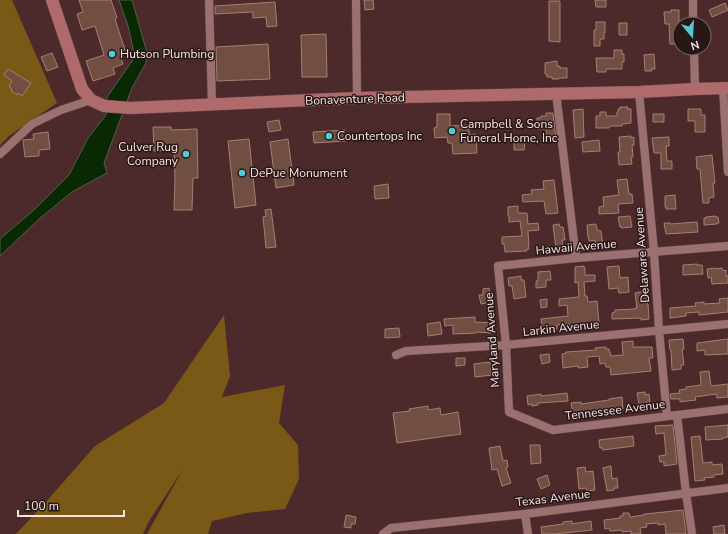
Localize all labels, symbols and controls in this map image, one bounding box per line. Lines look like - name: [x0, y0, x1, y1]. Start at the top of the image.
- north arrow: [672, 16, 712, 56]
- text: N: [689, 37, 701, 53]
- place label: Hutson Plumbing: [120, 46, 214, 62]
- marker: Hutson Plumbing: [107, 49, 117, 59]
- street label: Bonaventure Road: [305, 89, 405, 109]
- place label: Campbell & Sons Funeral Home, Inc: [460, 116, 558, 146]
- marker: Campbell & Sons Funeral Home, Inc: [447, 126, 457, 136]
- place label: Countertops Inc: [337, 128, 423, 144]
- marker: Countertops Inc: [324, 131, 334, 141]
- place label: Culver Rug Company: [118, 139, 179, 169]
- marker: Culver Rug Company: [181, 149, 191, 159]
- place label: DePue Monument: [250, 165, 348, 181]
- marker: DePue Monument: [237, 168, 247, 178]
- street label: Delaware Avenue: [631, 207, 653, 303]
- street label: Hawaii Avenue: [535, 235, 617, 259]
- street label: Maryland Avenue: [481, 292, 503, 388]
- street label: Larkin Avenue: [522, 316, 600, 340]
- street label: Tennessee Avenue: [564, 396, 666, 424]
- street label: Texas Avenue: [515, 485, 591, 511]
- scale bar: [18, 492, 124, 518]
- text: 100 m: [24, 498, 59, 514]

